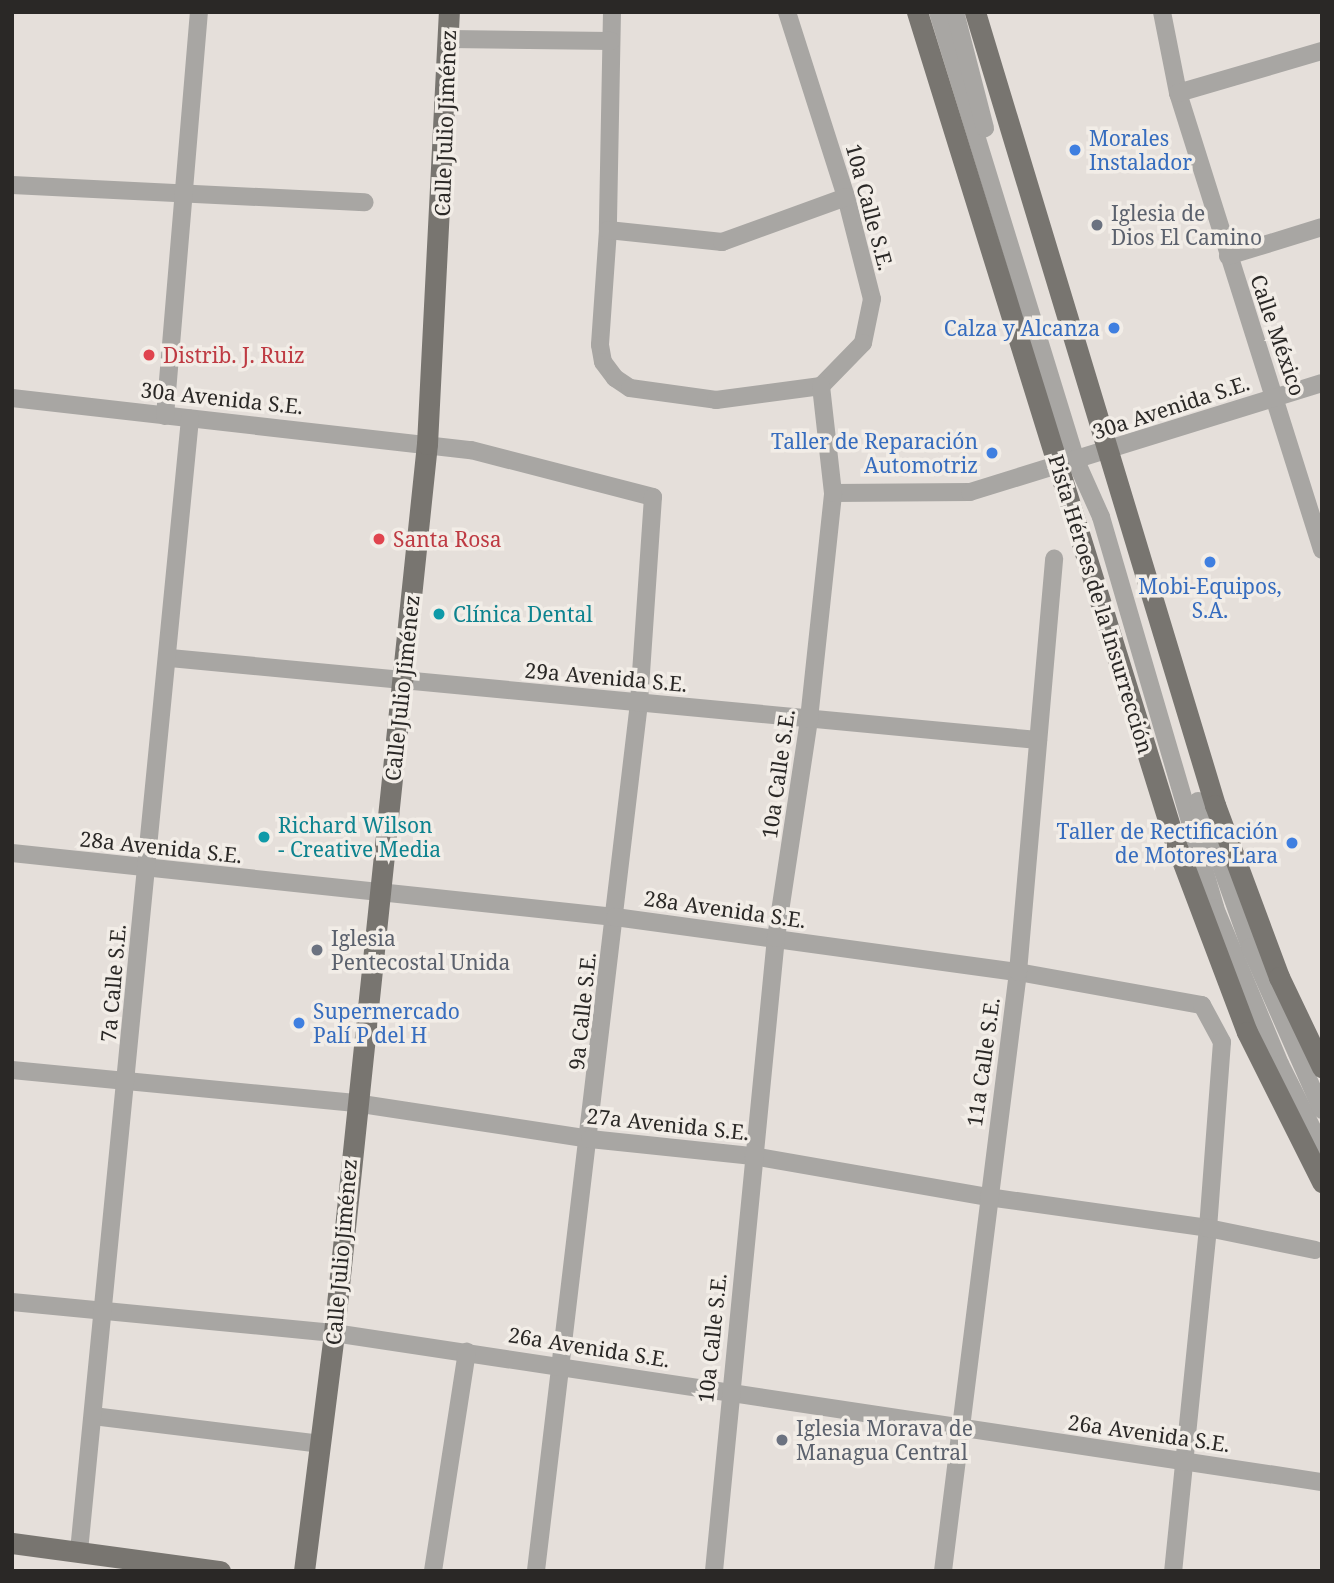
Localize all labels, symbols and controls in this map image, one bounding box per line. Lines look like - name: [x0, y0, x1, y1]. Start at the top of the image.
- street label: Calle Julio Jiménez: [429, 29, 461, 217]
- place label: Morales Instalador: [1089, 125, 1192, 175]
- street label: 10a Calle S.E.: [841, 141, 899, 273]
- marker: Morales Instalador: [1067, 142, 1083, 158]
- place label: Iglesia de Dios El Camino: [1111, 200, 1262, 250]
- marker: Iglesia de Dios El Camino: [1089, 217, 1105, 233]
- street label: Calle México: [1245, 271, 1311, 399]
- place label: Calza y Alcanza: [944, 315, 1100, 341]
- marker: Calza y Alcanza: [1106, 320, 1122, 336]
- place label: Distrib. J. Ruiz: [163, 342, 305, 368]
- marker: Distrib. J. Ruiz: [141, 347, 157, 363]
- street label: 30a Avenida S.E.: [1090, 370, 1252, 444]
- street label: 30a Avenida S.E.: [140, 377, 304, 419]
- place label: Taller de Reparación Automotriz: [771, 428, 978, 478]
- marker: Taller de Reparación Automotriz: [984, 445, 1000, 461]
- street label: Pista Héroes de la Insurrección: [1043, 452, 1159, 756]
- place label: Santa Rosa: [393, 526, 502, 552]
- marker: Santa Rosa: [371, 531, 387, 547]
- marker: Mobi-Equipos, S.A.: [1202, 554, 1218, 570]
- place label: Mobi-Equipos, S.A.: [1138, 573, 1282, 623]
- street label: Calle Julio Jiménez: [380, 594, 424, 782]
- place label: Clínica Dental: [453, 601, 593, 627]
- marker: Clínica Dental: [431, 606, 447, 622]
- street label: 29a Avenida S.E.: [524, 657, 688, 697]
- street label: 10a Calle S.E.: [756, 708, 800, 840]
- place label: Richard Wilson - Creative Media: [278, 812, 441, 862]
- place label: Taller de Rectificación de Motores Lara: [1056, 818, 1278, 868]
- street label: 28a Avenida S.E.: [79, 826, 243, 868]
- marker: Richard Wilson - Creative Media: [256, 829, 272, 845]
- marker: Taller de Rectificación de Motores Lara: [1284, 835, 1300, 851]
- street label: 28a Avenida S.E.: [642, 885, 808, 933]
- street label: 7a Calle S.E.: [95, 923, 131, 1043]
- place label: Iglesia Pentecostal Unida: [331, 925, 510, 975]
- marker: Iglesia Pentecostal Unida: [309, 942, 325, 958]
- street label: 9a Calle S.E.: [563, 951, 601, 1071]
- street label: 11a Calle S.E.: [961, 996, 1005, 1128]
- place label: Supermercado Palí P del H: [313, 998, 460, 1048]
- marker: Supermercado Palí P del H: [291, 1015, 307, 1031]
- street label: 27a Avenida S.E.: [586, 1103, 750, 1145]
- street label: Calle Julio Jiménez: [320, 1158, 362, 1346]
- street label: 10a Calle S.E.: [693, 1272, 731, 1404]
- street label: 26a Avenida S.E.: [506, 1322, 672, 1372]
- street label: 26a Avenida S.E.: [1066, 1409, 1232, 1457]
- place label: Iglesia Morava de Managua Central: [796, 1415, 973, 1465]
- marker: Iglesia Morava de Managua Central: [774, 1432, 790, 1448]

